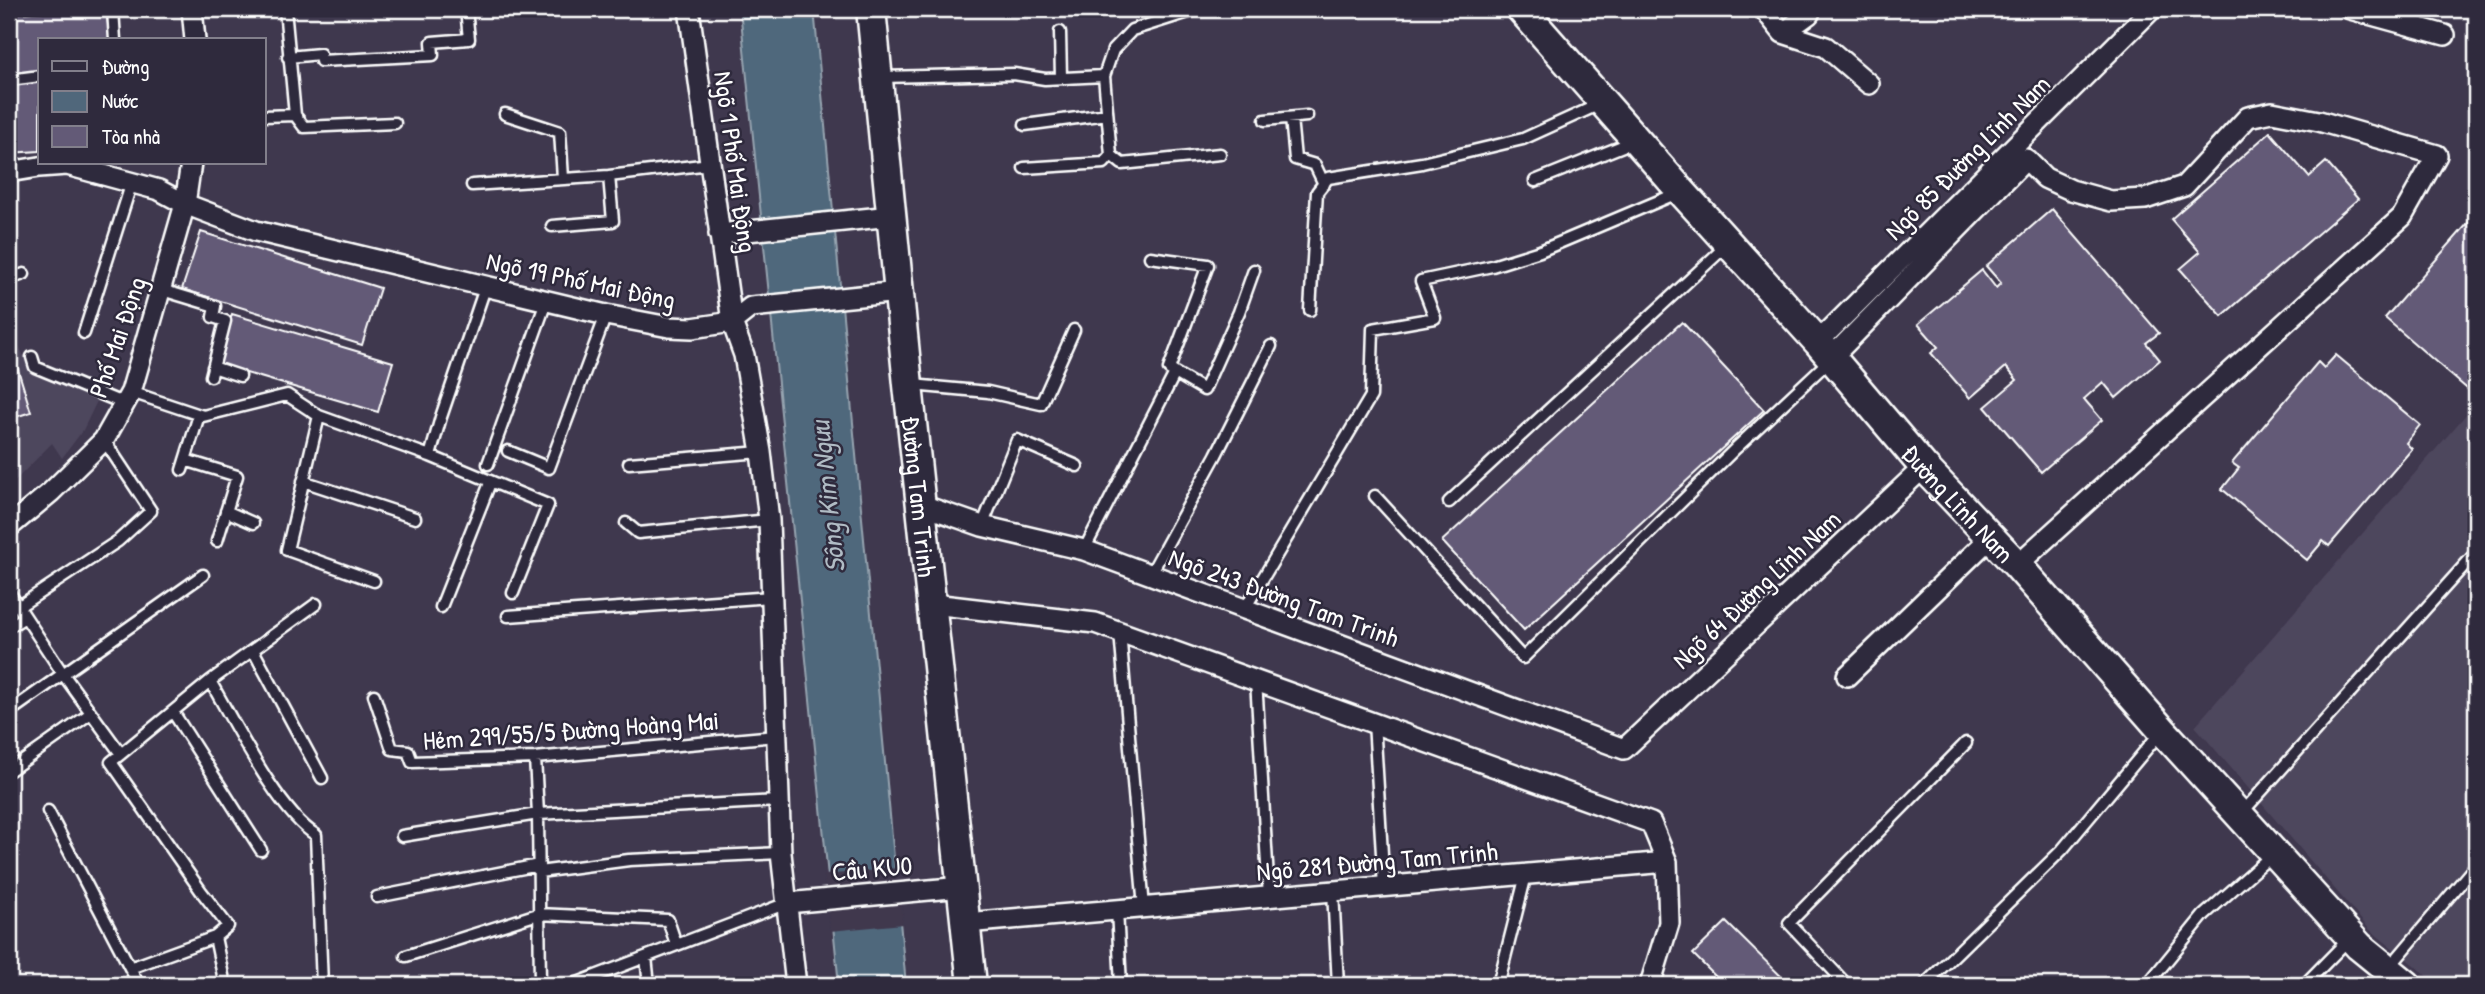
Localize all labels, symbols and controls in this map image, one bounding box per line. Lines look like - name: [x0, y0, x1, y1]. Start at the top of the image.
- legend: [38, 38, 266, 164]
- text: Đường: [102, 52, 149, 81]
- street label: Ngõ 85 Đường Lĩnh Nam: [1877, 67, 2057, 247]
- street label: Ngõ 1 Phố Mai Động: [706, 69, 766, 255]
- text: Nước: [102, 86, 139, 115]
- text: Tòa nhà: [102, 122, 160, 151]
- street label: Ngõ 19 Phố Mai Động: [483, 243, 679, 317]
- street label: Phố Mai Động: [80, 272, 154, 402]
- street label: Đường Tam Trinh: [894, 415, 946, 579]
- water label: Sông Kim Ngưu: [800, 417, 854, 574]
- street label: Đường Lĩnh Nam: [1894, 436, 2023, 570]
- street label: Ngõ 64 Đường Lĩnh Nam: [1664, 502, 1848, 676]
- street label: Ngõ 243 Đường Tam Trinh: [1164, 539, 1404, 655]
- street label: Hẻm 299/55/5 Đường Hoàng Mai: [422, 702, 720, 758]
- street label: Ngõ 281 Đường Tam Trinh: [1255, 833, 1499, 889]
- street label: Cầu KU0: [830, 847, 914, 889]

